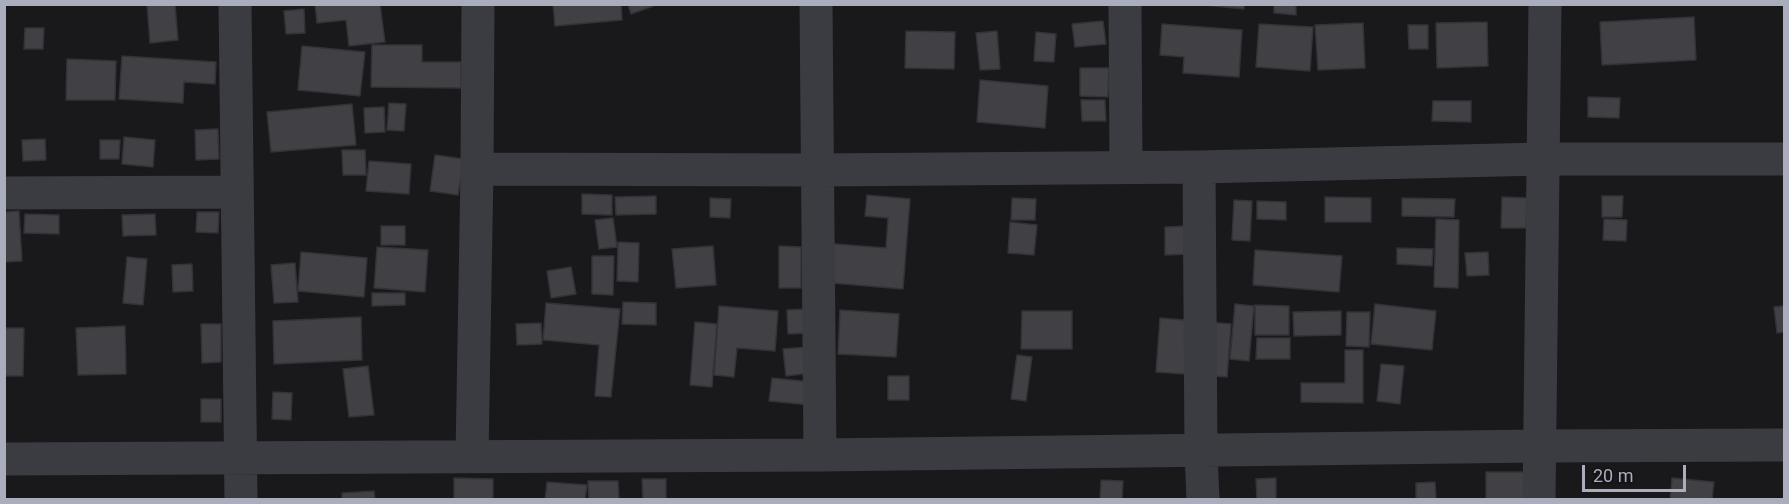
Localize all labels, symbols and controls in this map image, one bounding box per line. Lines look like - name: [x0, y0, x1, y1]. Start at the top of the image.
- scale bar: [1585, 453, 1688, 491]
- text: 20 m: [1593, 465, 1633, 486]

